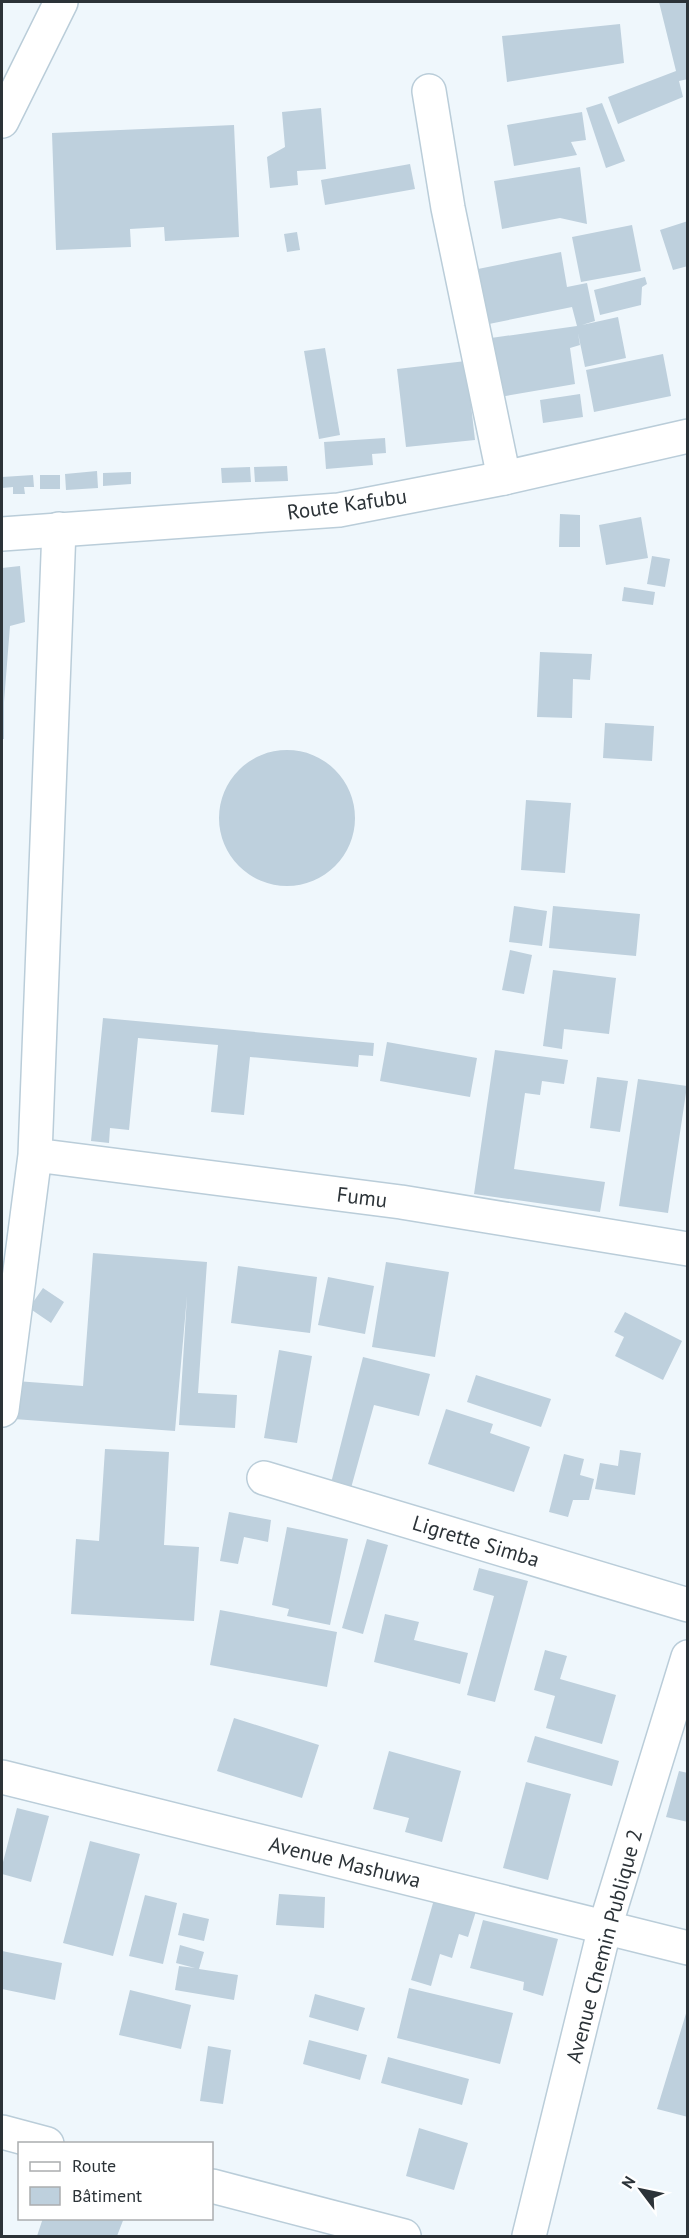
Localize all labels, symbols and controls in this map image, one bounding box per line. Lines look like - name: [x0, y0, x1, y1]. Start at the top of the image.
- street label: Route Kafubu: [285, 482, 409, 526]
- street label: Fumu: [335, 1181, 389, 1213]
- street label: Ligrette Simba: [409, 1509, 543, 1573]
- street label: Avenue Chemin Publique 2: [560, 1826, 648, 2066]
- street label: Avenue Mashuwa: [266, 1830, 424, 1894]
- legend: [18, 2142, 213, 2220]
- text: Route: [72, 2154, 116, 2177]
- north arrow: [611, 2160, 671, 2220]
- text: N: [617, 2172, 640, 2192]
- text: Bâtiment: [72, 2184, 142, 2207]

